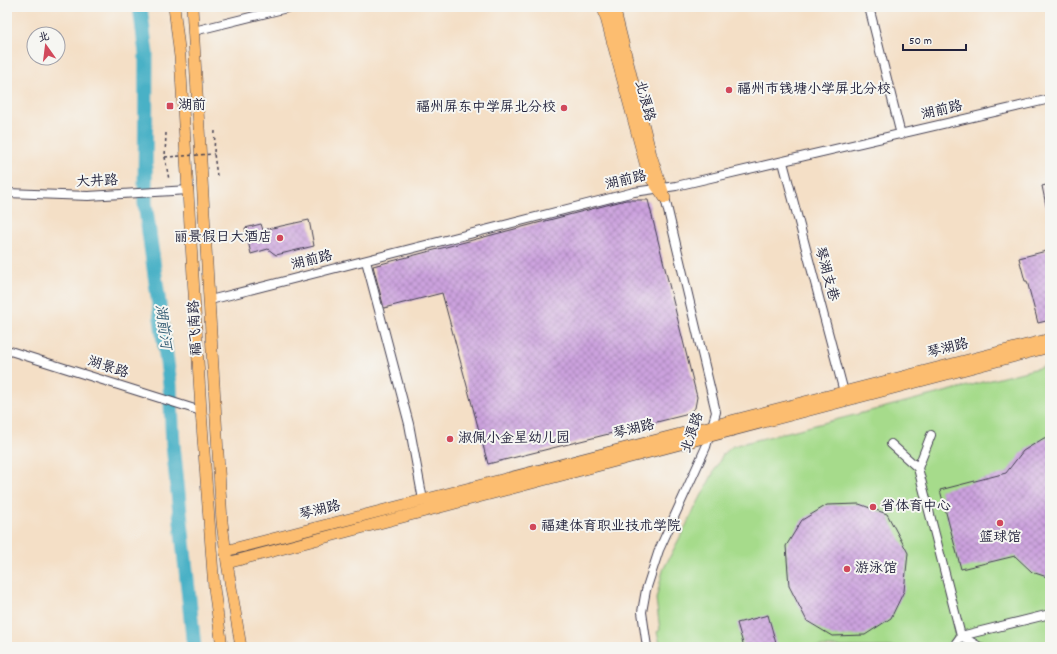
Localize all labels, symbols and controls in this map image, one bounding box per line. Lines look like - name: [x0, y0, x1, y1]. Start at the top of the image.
- north arrow: [26, 26, 66, 66]
- scale bar: [903, 26, 966, 52]
- text: 北: [37, 29, 51, 47]
- text: 50 m: [909, 33, 932, 50]
- street label: 北浪路: [629, 78, 659, 124]
- place label: 福州市钱塘小学屏北分校: [737, 80, 891, 100]
- marker: 福州市钱塘小学屏北分校: [724, 85, 734, 95]
- place label: 湖前: [178, 96, 206, 116]
- street label: 湖前路: [919, 97, 965, 125]
- place label: 福州屏东中学屏北分校: [416, 98, 556, 118]
- marker: 湖前: [165, 101, 175, 111]
- marker: 福州屏东中学屏北分校: [559, 103, 569, 113]
- street label: 湖前路: [603, 167, 649, 195]
- street label: 大井路: [76, 171, 118, 193]
- place label: 丽景假日大酒店: [174, 228, 272, 248]
- marker: 丽景假日大酒店: [275, 233, 285, 243]
- street label: 琴湖支巷: [809, 244, 843, 305]
- street label: 湖前路: [289, 246, 335, 276]
- street label: 福飞南路: [185, 300, 207, 356]
- water label: 湖前河: [148, 303, 176, 354]
- street label: 琴湖路: [925, 334, 971, 364]
- street label: 湖景路: [85, 352, 131, 384]
- street label: 北浪路: [677, 410, 709, 456]
- street label: 琴湖路: [611, 415, 657, 445]
- place label: 淑佩小金星幼儿园: [458, 429, 570, 449]
- marker: 淑佩小金星幼儿园: [445, 434, 455, 444]
- street label: 琴湖路: [297, 496, 343, 526]
- place label: 省体育中心: [881, 497, 951, 517]
- marker: 省体育中心: [868, 502, 878, 512]
- place label: 福建体育职业技术学院: [541, 517, 681, 537]
- marker: 篮球馆: [995, 518, 1005, 528]
- marker: 福建体育职业技术学院: [528, 522, 538, 532]
- place label: 篮球馆: [979, 528, 1021, 548]
- place label: 游泳馆: [855, 559, 897, 579]
- marker: 游泳馆: [842, 564, 852, 574]

